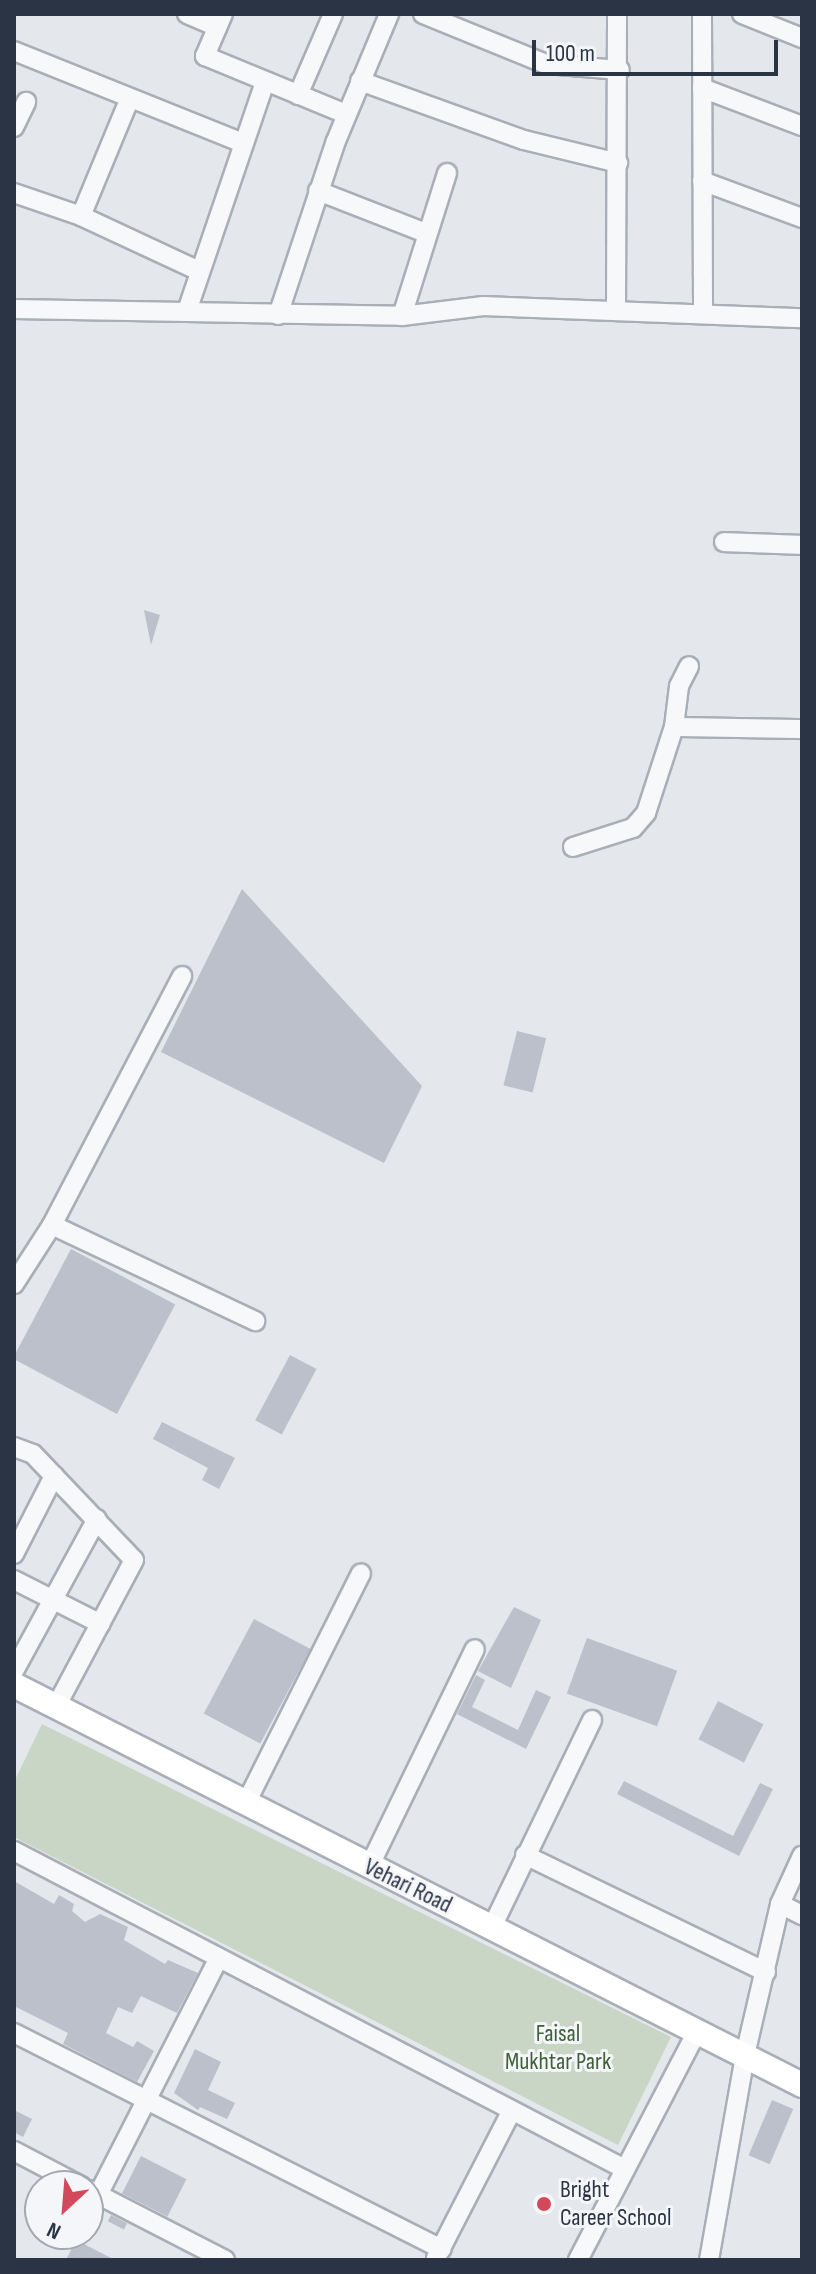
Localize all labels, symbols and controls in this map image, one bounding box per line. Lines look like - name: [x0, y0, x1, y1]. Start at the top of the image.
- scale bar: [536, 24, 782, 74]
- text: 100 m: [546, 39, 595, 68]
- street label: Vehari Road: [359, 1852, 457, 1920]
- park label: Faisal Mukhtar Park: [505, 2020, 611, 2076]
- north arrow: [24, 2170, 104, 2250]
- place label: Bright Career School: [560, 2176, 672, 2232]
- marker: Bright Career School: [535, 2195, 553, 2213]
- text: N: [43, 2216, 65, 2245]

